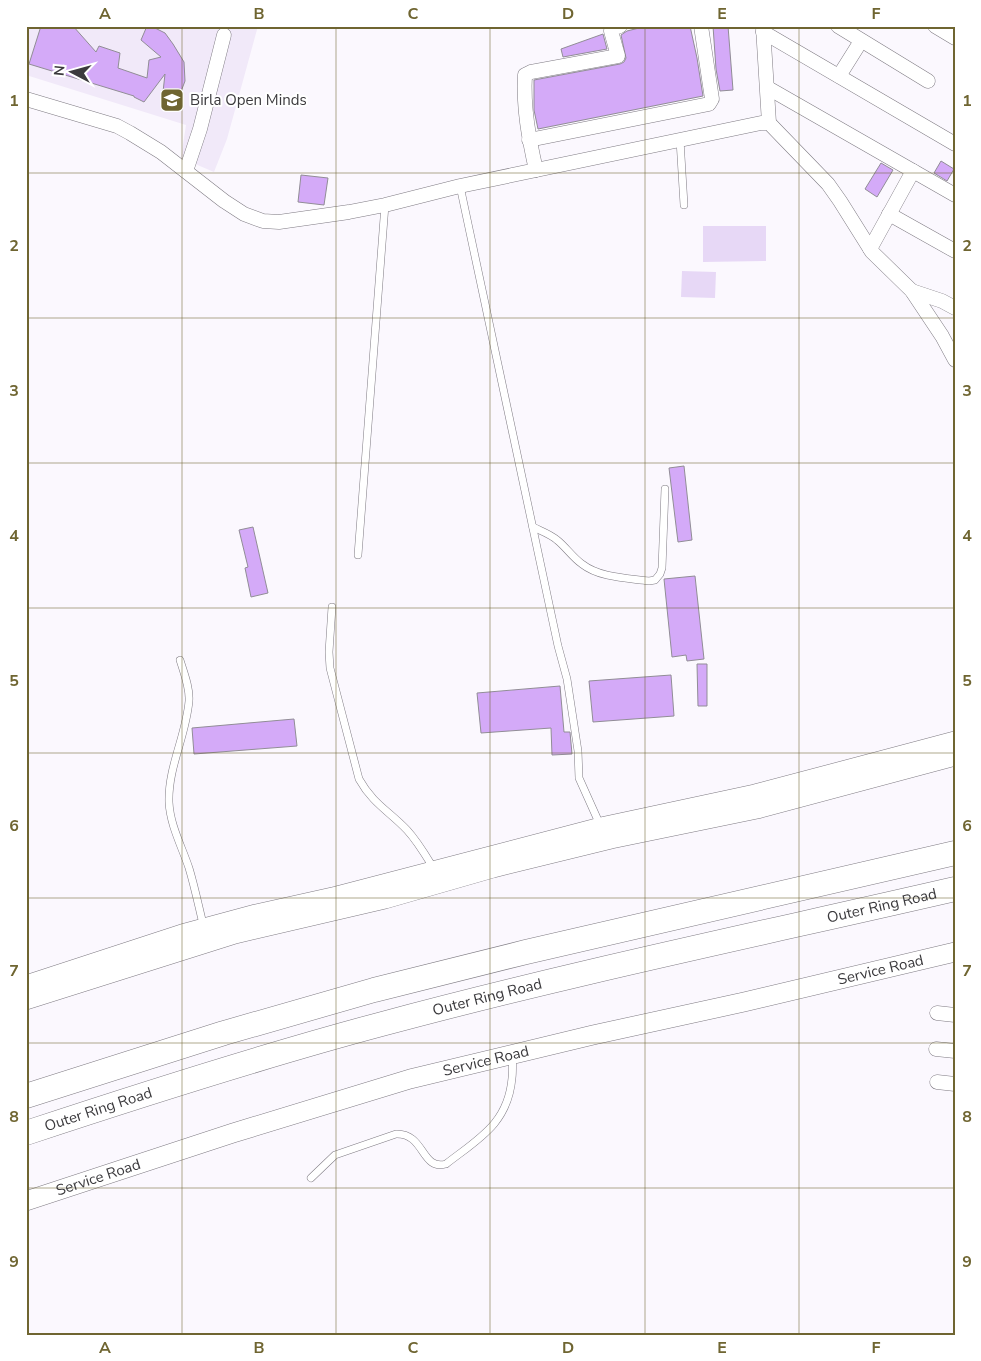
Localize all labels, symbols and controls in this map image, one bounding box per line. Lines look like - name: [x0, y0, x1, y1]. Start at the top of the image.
- text: A: [99, 3, 111, 25]
- text: B: [253, 3, 265, 25]
- text: C: [408, 3, 419, 25]
- text: D: [562, 3, 574, 25]
- text: E: [717, 3, 727, 25]
- text: F: [872, 3, 881, 25]
- north arrow: [48, 48, 98, 98]
- text: N: [50, 64, 70, 77]
- school or university icon: Birla Open Minds: [159, 87, 185, 113]
- text: 1: [9, 90, 19, 112]
- place label: Birla Open Minds: [190, 90, 307, 110]
- text: 1: [962, 90, 972, 112]
- text: 2: [9, 235, 19, 257]
- text: 2: [962, 235, 972, 257]
- text: 3: [9, 380, 19, 402]
- text: 3: [962, 380, 972, 402]
- text: 4: [9, 525, 19, 547]
- text: 4: [962, 525, 972, 547]
- text: 5: [9, 670, 19, 692]
- text: 5: [962, 670, 972, 692]
- text: 6: [9, 815, 19, 837]
- text: 6: [962, 815, 972, 837]
- street label: Outer Ring Road: [825, 884, 939, 928]
- street label: Service Road: [835, 950, 926, 990]
- text: 7: [9, 960, 19, 982]
- text: 7: [962, 960, 972, 982]
- street label: Outer Ring Road: [430, 974, 544, 1020]
- street label: Service Road: [441, 1041, 531, 1081]
- street label: Outer Ring Road: [42, 1083, 155, 1136]
- text: 8: [9, 1106, 19, 1128]
- text: 8: [962, 1106, 972, 1128]
- street label: Service Road: [53, 1154, 143, 1200]
- text: 9: [9, 1251, 19, 1273]
- text: 9: [962, 1251, 972, 1273]
- text: A: [99, 1337, 111, 1359]
- text: B: [253, 1337, 265, 1359]
- text: C: [408, 1337, 419, 1359]
- text: D: [562, 1337, 574, 1359]
- text: E: [717, 1337, 727, 1359]
- text: F: [872, 1337, 881, 1359]

